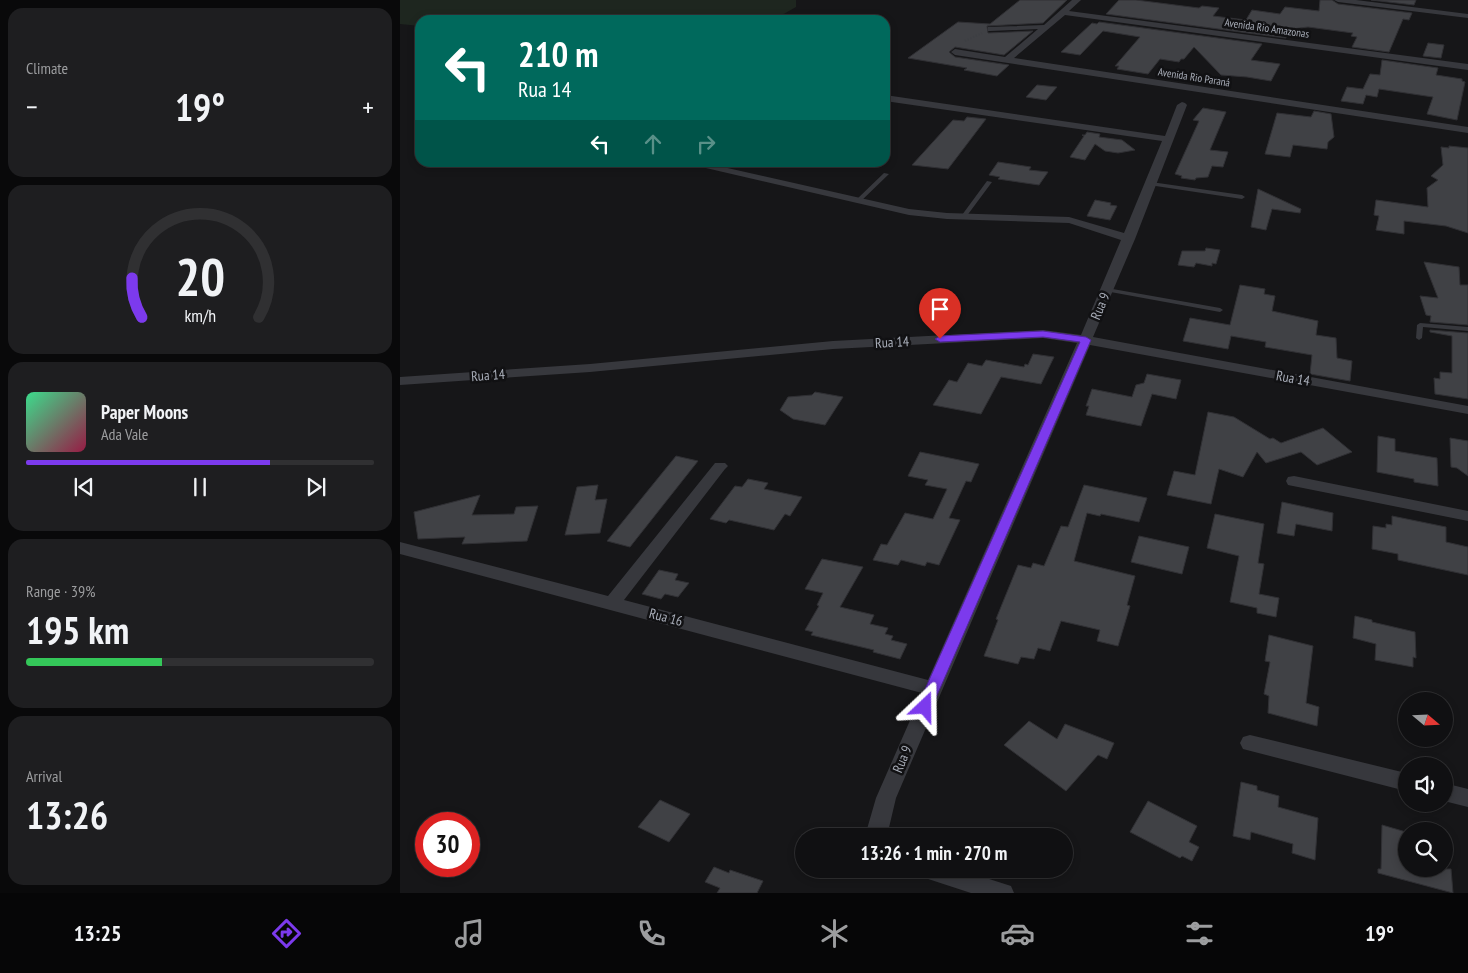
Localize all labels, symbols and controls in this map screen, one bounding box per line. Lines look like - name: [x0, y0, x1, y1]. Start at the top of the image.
- street label: Avenida Rio Amazonas: [1224, 15, 1310, 41]
- text: 210 m: [518, 31, 599, 77]
- icon: left: [435, 35, 500, 100]
- text: Climate: [26, 58, 68, 78]
- street label: Avenida Rio Paraná: [1157, 64, 1231, 90]
- text: Rua 14: [518, 75, 571, 103]
- text: 19°: [175, 82, 225, 131]
- text: −: [26, 88, 38, 125]
- text: +: [362, 88, 374, 125]
- icon: left: [586, 130, 614, 158]
- icon: ahead: [639, 130, 667, 158]
- icon: right: [692, 130, 720, 158]
- text: 20: [175, 243, 225, 310]
- pin: [919, 288, 961, 339]
- street label: Rua 9: [1086, 290, 1114, 322]
- icon: arrive: [926, 295, 954, 323]
- text: km/h: [184, 304, 216, 327]
- street label: Rua 14: [875, 332, 910, 352]
- street label: Rua 14: [470, 365, 506, 385]
- street label: Rua 14: [1275, 366, 1312, 390]
- text: Paper Moons: [101, 400, 188, 424]
- text: Ada Vale: [101, 424, 148, 444]
- icon: previous: [70, 473, 98, 501]
- icon: pause: [186, 473, 214, 501]
- icon: next: [302, 473, 330, 501]
- text: Range · 39%: [26, 581, 95, 601]
- street label: Rua 16: [647, 604, 685, 630]
- text: 195 km: [26, 605, 129, 654]
- position arrow: [898, 680, 950, 732]
- north arrow: [1398, 692, 1452, 748]
- map controls: [1398, 692, 1453, 877]
- street label: Rua 9: [888, 743, 916, 775]
- button: sound: [1398, 757, 1453, 812]
- text: Arrival: [26, 766, 62, 786]
- text: 13:26: [26, 790, 108, 839]
- speed limit sign: 30: [415, 812, 480, 877]
- button: search: [1398, 822, 1453, 877]
- text: 13:26 · 1 min · 270 m: [861, 841, 1007, 865]
- icon: directions: [269, 916, 304, 951]
- icon: music: [452, 916, 487, 951]
- icon: phone: [634, 916, 669, 951]
- icon: climate: [817, 916, 852, 951]
- icon: car: [1000, 916, 1035, 951]
- icon: filters: [1182, 916, 1217, 951]
- text: 13:25: [74, 919, 121, 947]
- text: 19°: [1365, 919, 1394, 947]

